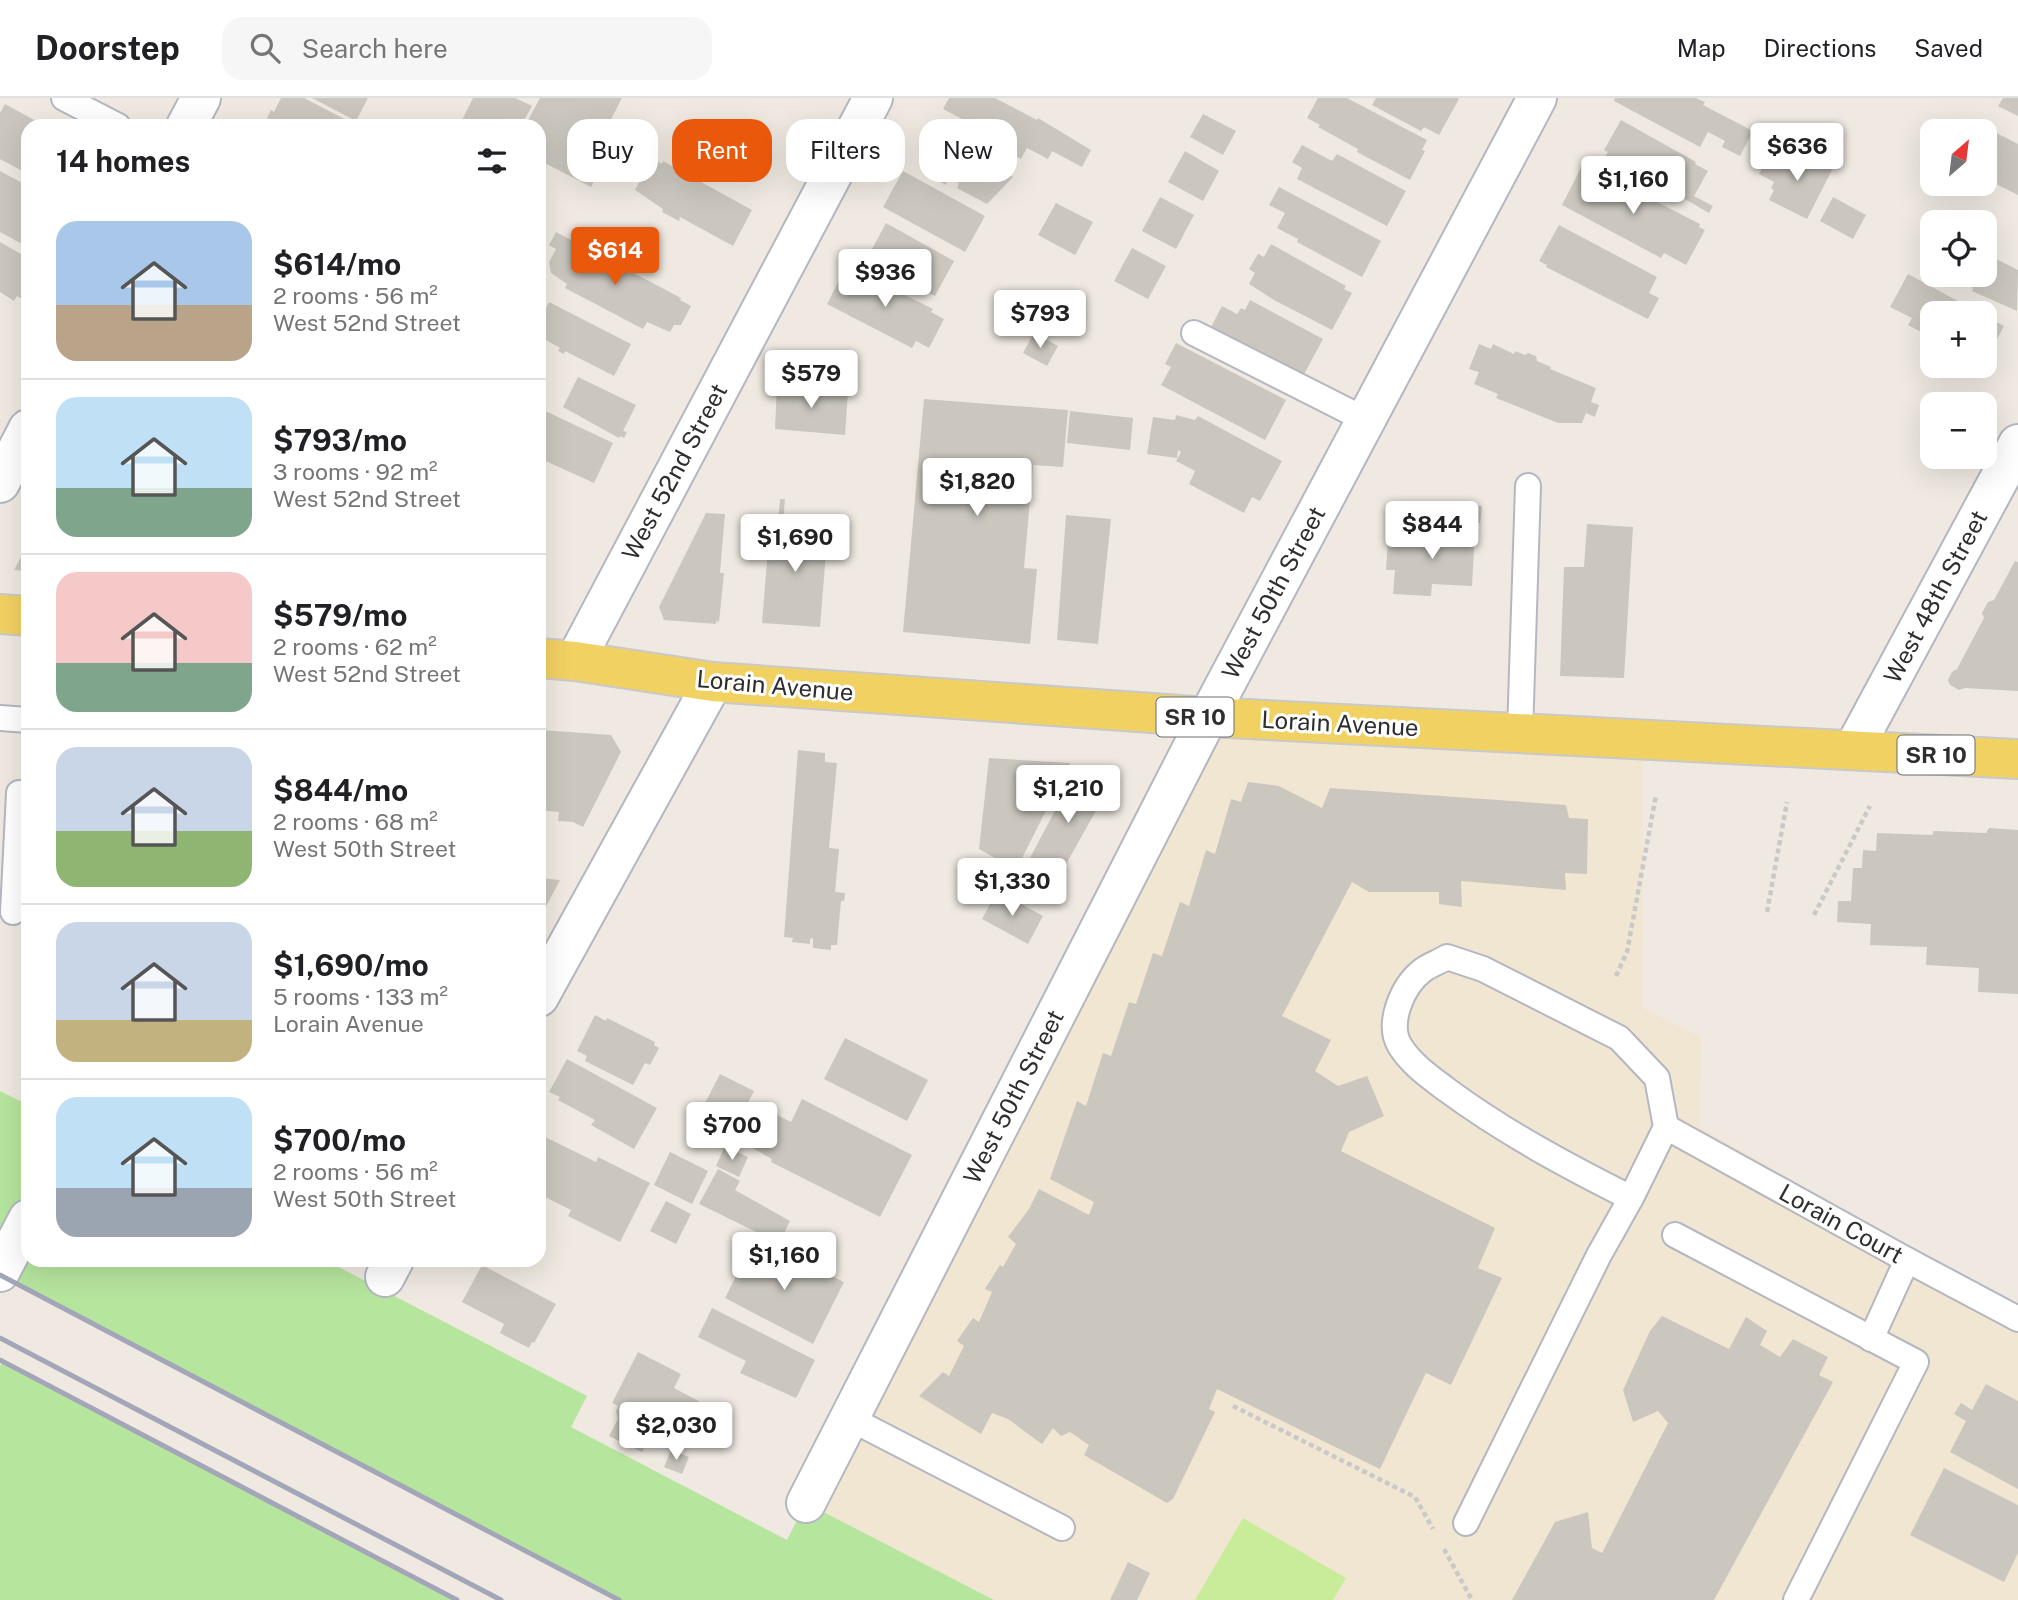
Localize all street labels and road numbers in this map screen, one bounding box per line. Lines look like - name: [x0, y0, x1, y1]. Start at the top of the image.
- street label: West 52nd Street: [616, 378, 733, 565]
- street label: West 50th Street: [1216, 501, 1330, 684]
- street label: West 48th Street: [1878, 505, 1993, 688]
- street label: Lorain Avenue: [695, 664, 855, 706]
- road number: SR 10: [1156, 698, 1234, 736]
- street label: Lorain Avenue: [1261, 705, 1419, 741]
- road number: SR 10: [1898, 736, 1974, 775]
- street label: West 50th Street: [957, 1005, 1069, 1188]
- street label: Lorain Court: [1775, 1178, 1908, 1269]

